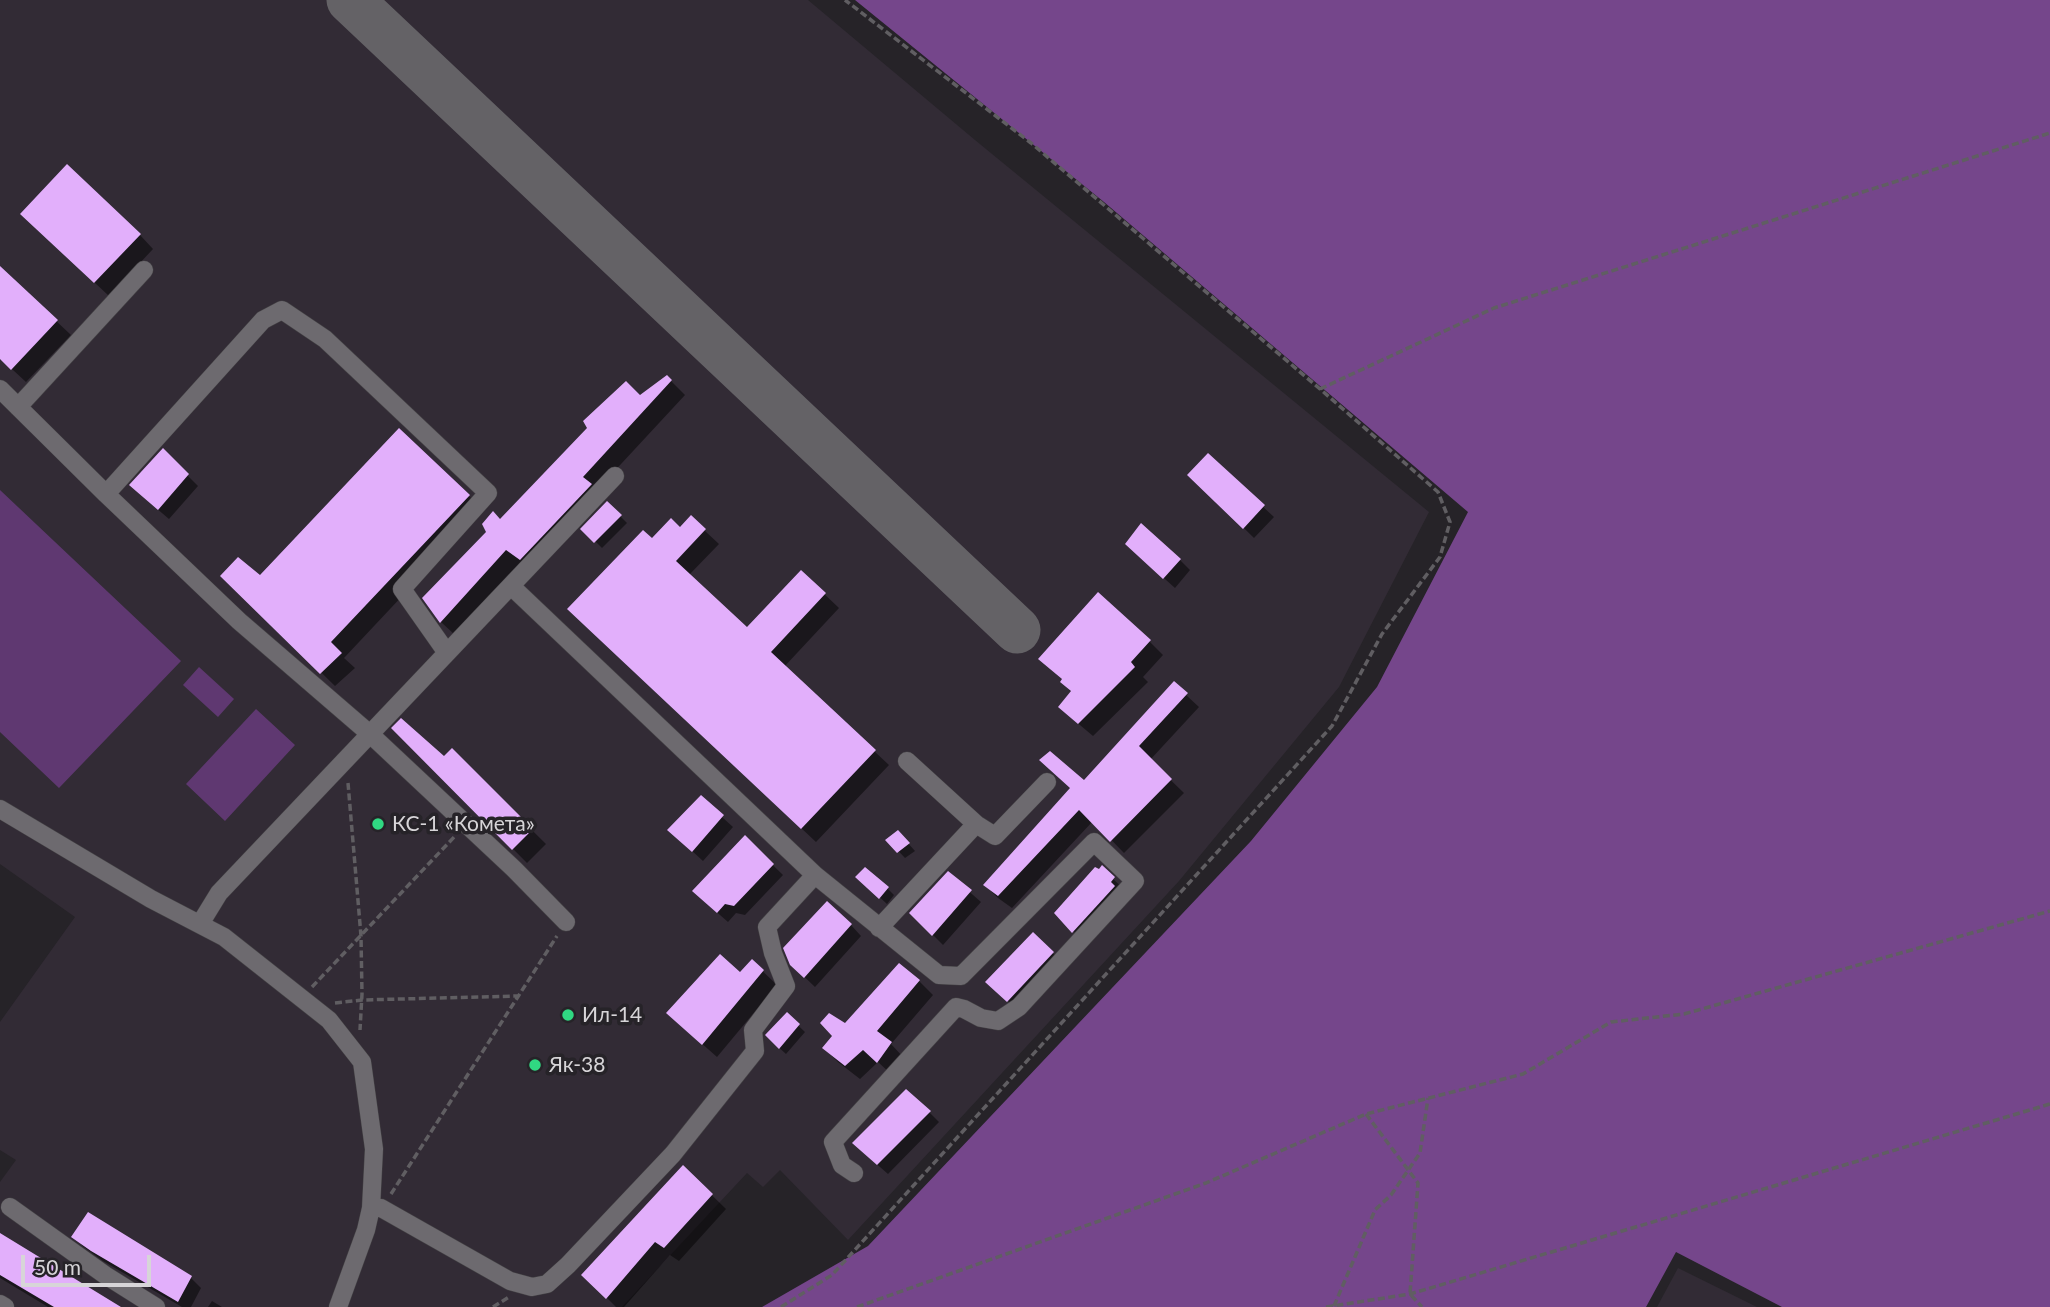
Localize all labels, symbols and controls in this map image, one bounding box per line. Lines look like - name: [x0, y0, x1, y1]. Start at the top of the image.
- place label: КС-1 «Комета»: [392, 811, 535, 837]
- marker: КС-1 «Комета»: [370, 816, 386, 832]
- place label: Ил-14: [582, 1002, 642, 1028]
- marker: Ил-14: [560, 1007, 576, 1023]
- place label: Як-38: [549, 1052, 605, 1078]
- marker: Як-38: [527, 1057, 543, 1073]
- scale bar: [24, 1240, 154, 1284]
- text: 50 m: [34, 1254, 81, 1279]

